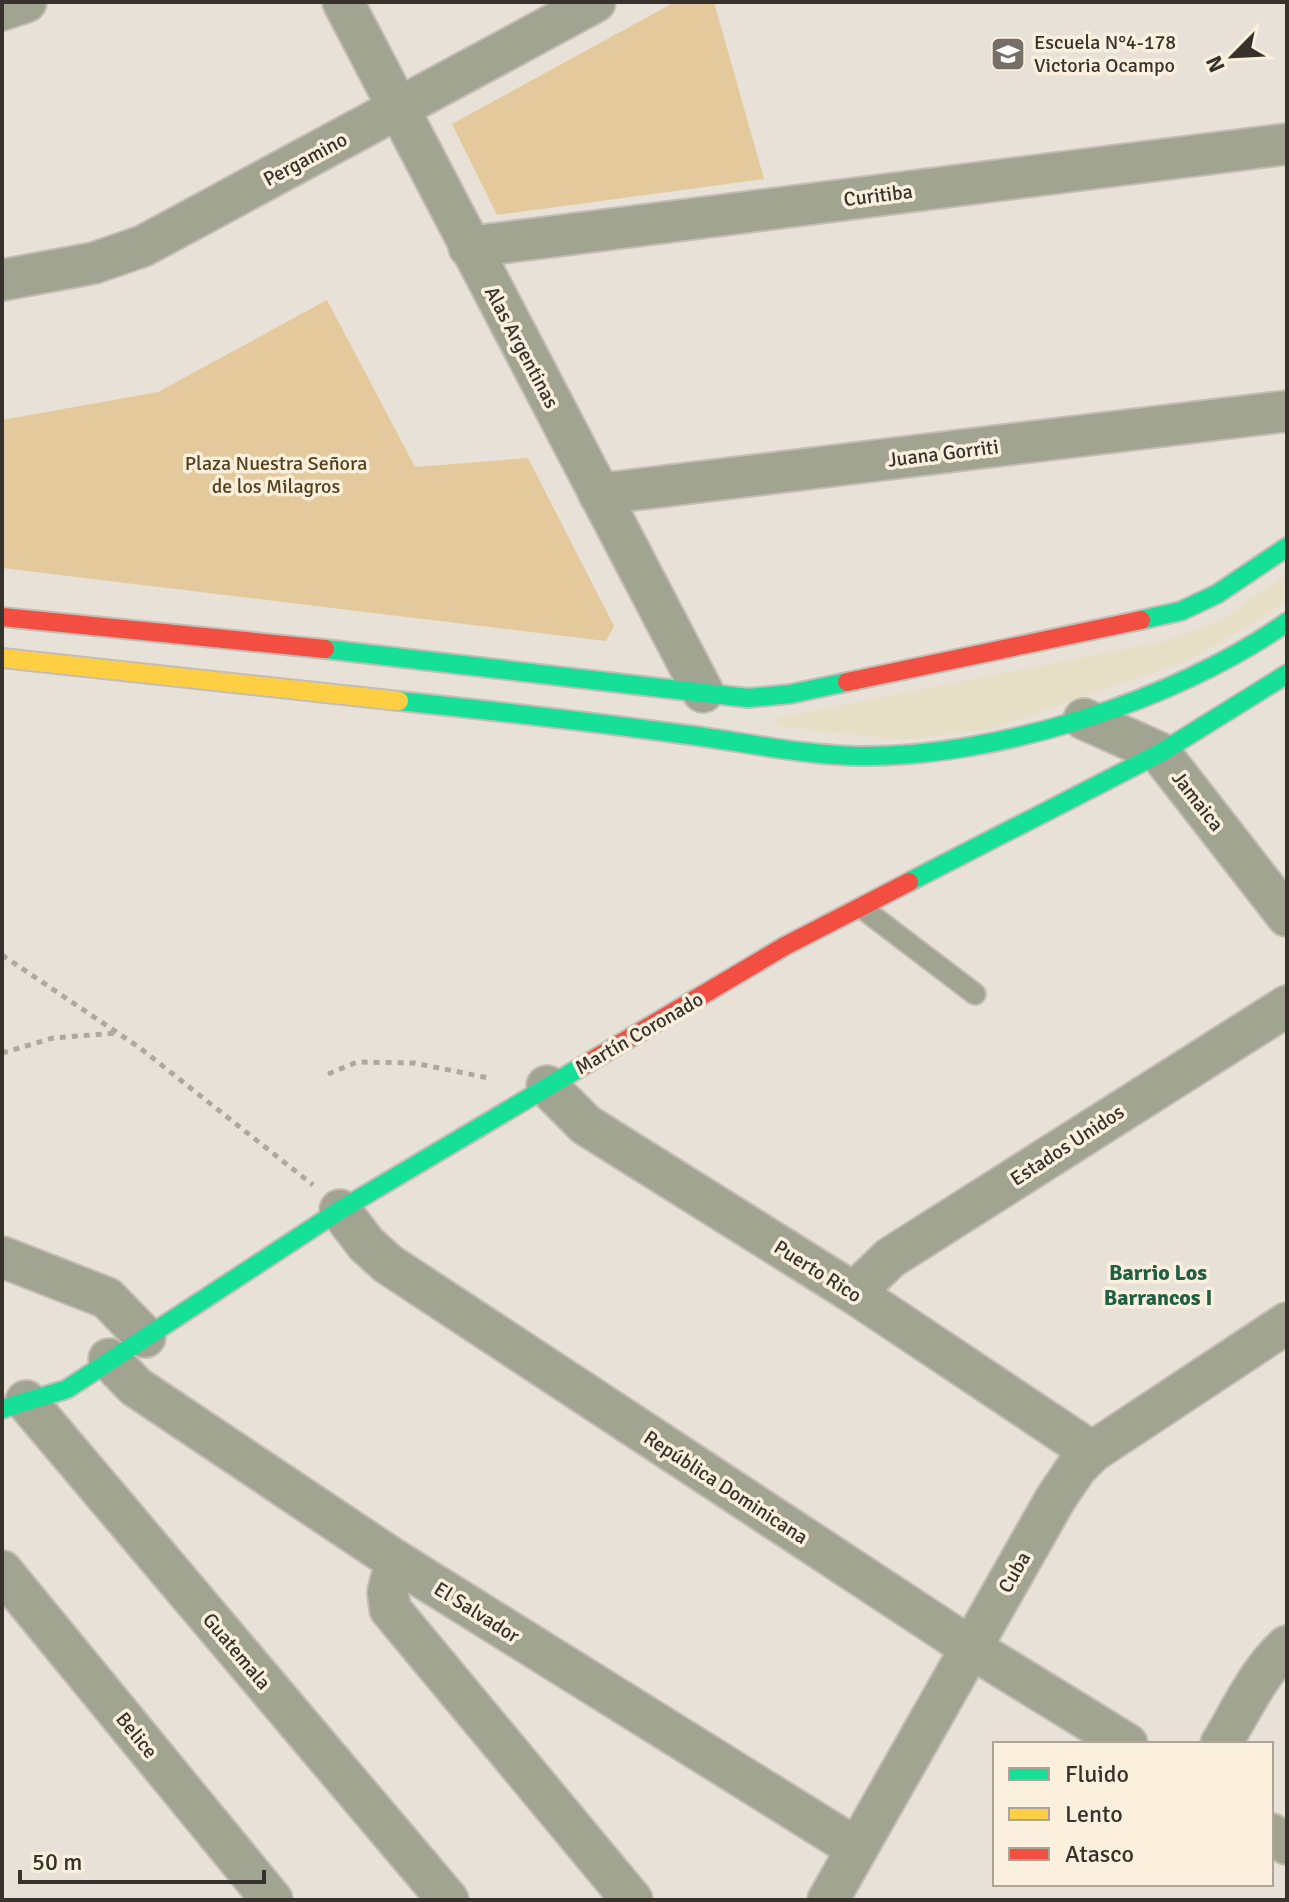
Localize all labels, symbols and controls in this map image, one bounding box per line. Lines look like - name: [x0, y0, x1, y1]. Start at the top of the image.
- north arrow: [1193, 16, 1273, 96]
- place label: Escuela N°4-178 Victoria Ocampo: [1034, 30, 1176, 78]
- school or university icon: Escuela N°4-178 Victoria Ocampo: [989, 35, 1027, 73]
- text: N: [1200, 51, 1231, 76]
- street label: Pergamino: [259, 127, 351, 192]
- street label: Curitiba: [842, 179, 914, 212]
- street label: Alas Argentinas: [479, 282, 564, 413]
- street label: Juana Gorriti: [886, 434, 1000, 473]
- park label: Plaza Nuestra Señora de los Milagros: [185, 451, 367, 499]
- street label: Jamaica: [1166, 766, 1229, 836]
- street label: Martín Coronado: [571, 987, 708, 1080]
- street label: Estados Unidos: [1006, 1099, 1129, 1192]
- street label: Puerto Rico: [769, 1235, 866, 1308]
- district label: Barrio Los Barrancos I: [1104, 1259, 1212, 1311]
- street label: República Dominicana: [639, 1425, 812, 1550]
- street label: Cuba: [993, 1547, 1036, 1597]
- street label: El Salvador: [429, 1576, 525, 1649]
- street label: Guatemala: [197, 1608, 276, 1695]
- street label: Belice: [110, 1707, 163, 1764]
- legend: [993, 1742, 1273, 1886]
- text: Fluido: [1065, 1759, 1129, 1789]
- text: Lento: [1065, 1799, 1123, 1829]
- scale bar: [20, 1834, 264, 1884]
- text: Atasco: [1065, 1839, 1134, 1869]
- text: 50 m: [32, 1847, 82, 1877]

